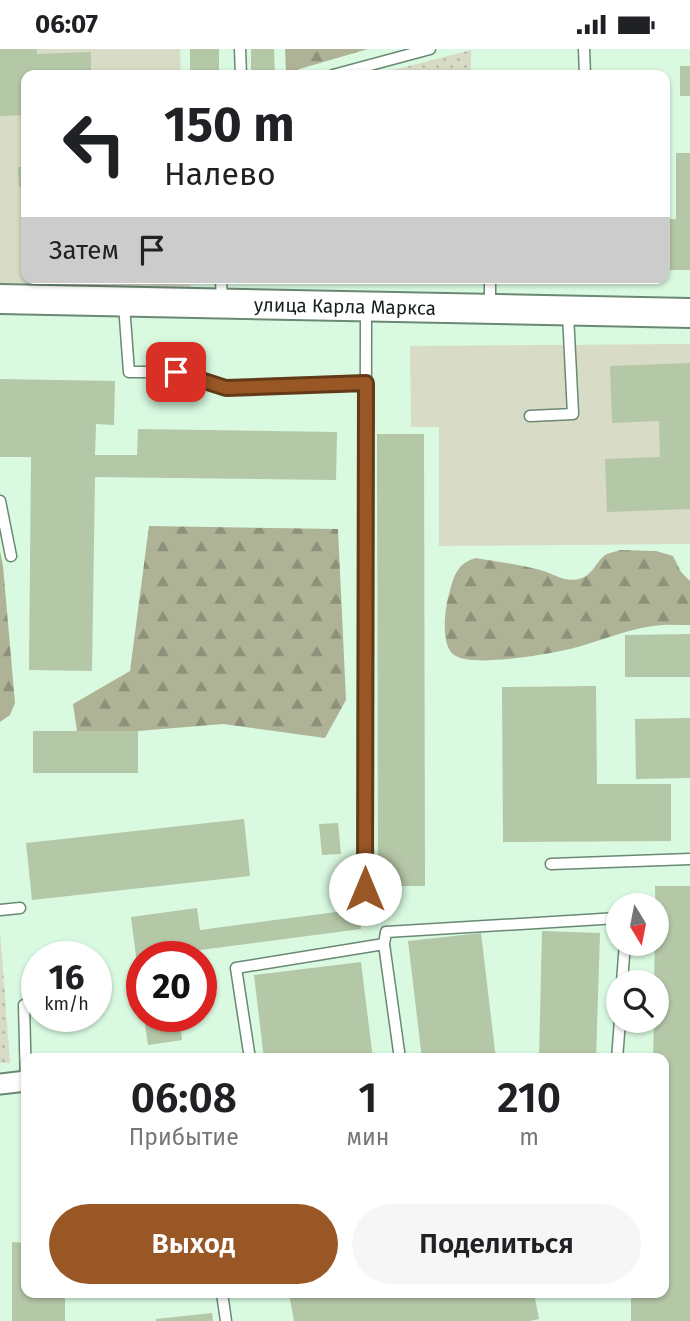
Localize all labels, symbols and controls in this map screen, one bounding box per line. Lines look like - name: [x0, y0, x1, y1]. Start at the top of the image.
- text: 06:07: [35, 9, 98, 40]
- text: 150 m: [164, 95, 295, 154]
- icon: left: [49, 98, 140, 189]
- text: Налево: [164, 155, 276, 193]
- icon: arrive: [133, 231, 171, 269]
- text: Затем: [49, 235, 119, 266]
- street label: улица Карла Маркса: [254, 293, 436, 319]
- pin: [146, 342, 206, 402]
- icon: arrive: [157, 353, 195, 391]
- position arrow: [328, 852, 402, 926]
- north arrow: [606, 893, 668, 955]
- map controls: [606, 893, 669, 1033]
- speed limit sign: 20: [126, 941, 217, 1032]
- text: 16: [49, 956, 84, 998]
- button: search: [606, 970, 669, 1033]
- text: km/h: [44, 993, 89, 1015]
- text: 06:08: [131, 1073, 237, 1123]
- text: 1: [358, 1073, 378, 1123]
- text: 210: [497, 1073, 561, 1123]
- text: Прибытие: [129, 1123, 239, 1151]
- text: мин: [347, 1123, 389, 1151]
- text: m: [519, 1123, 539, 1151]
- button: Выход: [49, 1204, 338, 1284]
- button: Поделиться: [352, 1204, 641, 1284]

